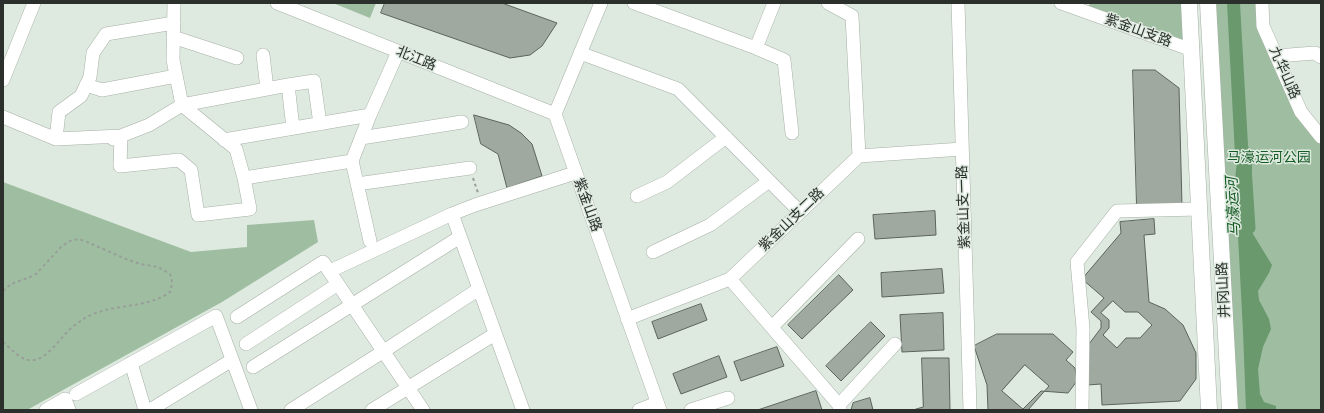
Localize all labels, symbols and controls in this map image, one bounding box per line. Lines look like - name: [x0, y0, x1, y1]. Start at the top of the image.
- street label: 紫金山支路: [1102, 11, 1174, 51]
- street label: 北江路: [393, 43, 439, 75]
- street label: 九华山路: [1265, 44, 1303, 102]
- park label: 马濠运河公园: [1227, 150, 1311, 166]
- street label: 紫金山支一路: [954, 165, 974, 249]
- street label: 紫金山路: [570, 176, 604, 234]
- water label: 马濠运河: [1223, 177, 1245, 237]
- street label: 紫金山支二路: [756, 185, 828, 255]
- street label: 井冈山路: [1214, 262, 1234, 318]

